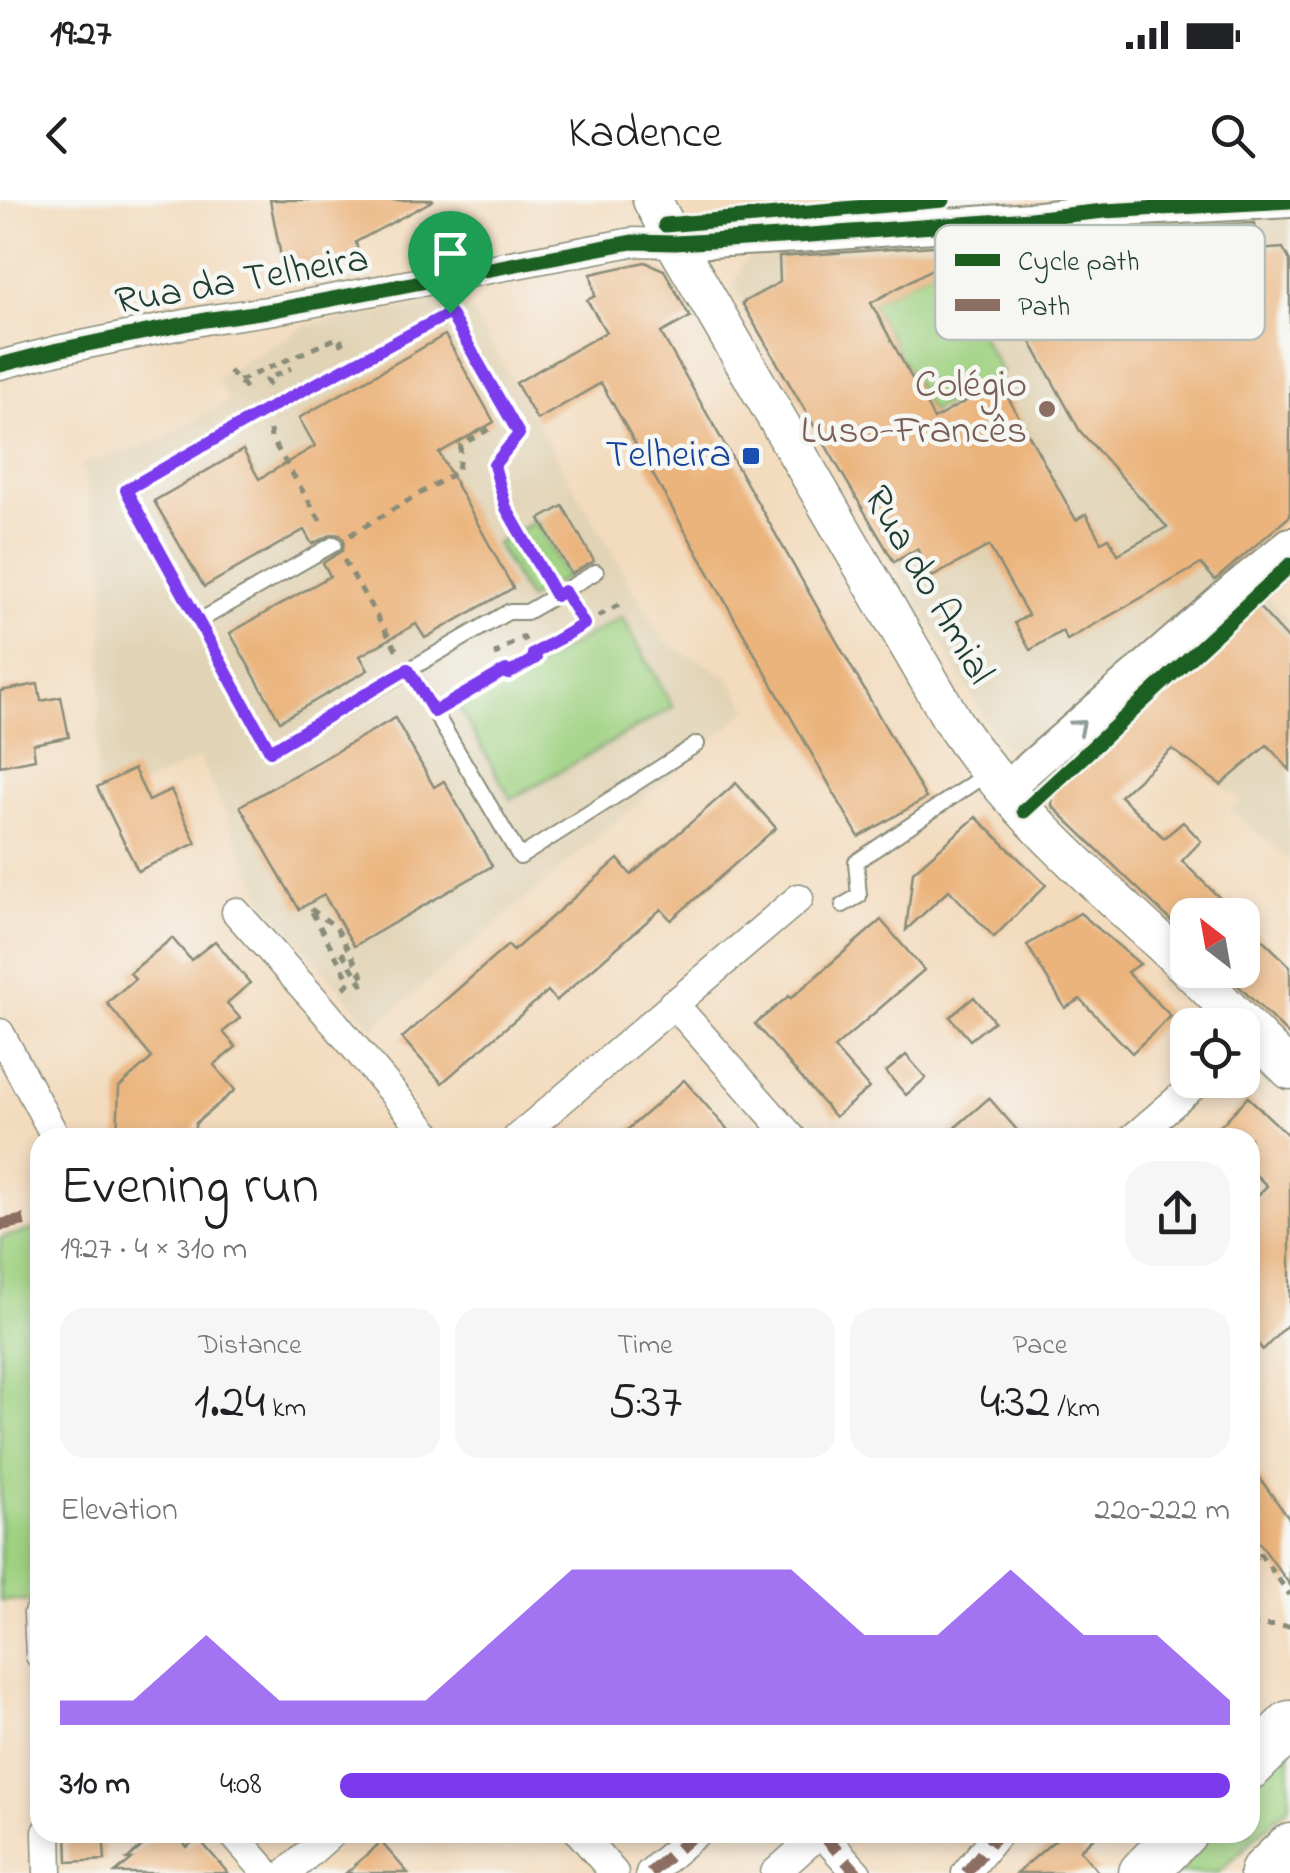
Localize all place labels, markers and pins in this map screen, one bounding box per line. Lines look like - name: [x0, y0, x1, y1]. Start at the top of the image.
- pin: [408, 211, 493, 314]
- place label: Colégio Luso-Francês: [801, 357, 1027, 462]
- marker: Colégio Luso-Francês: [1036, 398, 1058, 420]
- place label: Telheira: [605, 427, 731, 486]
- marker: Telheira: [740, 445, 762, 467]

